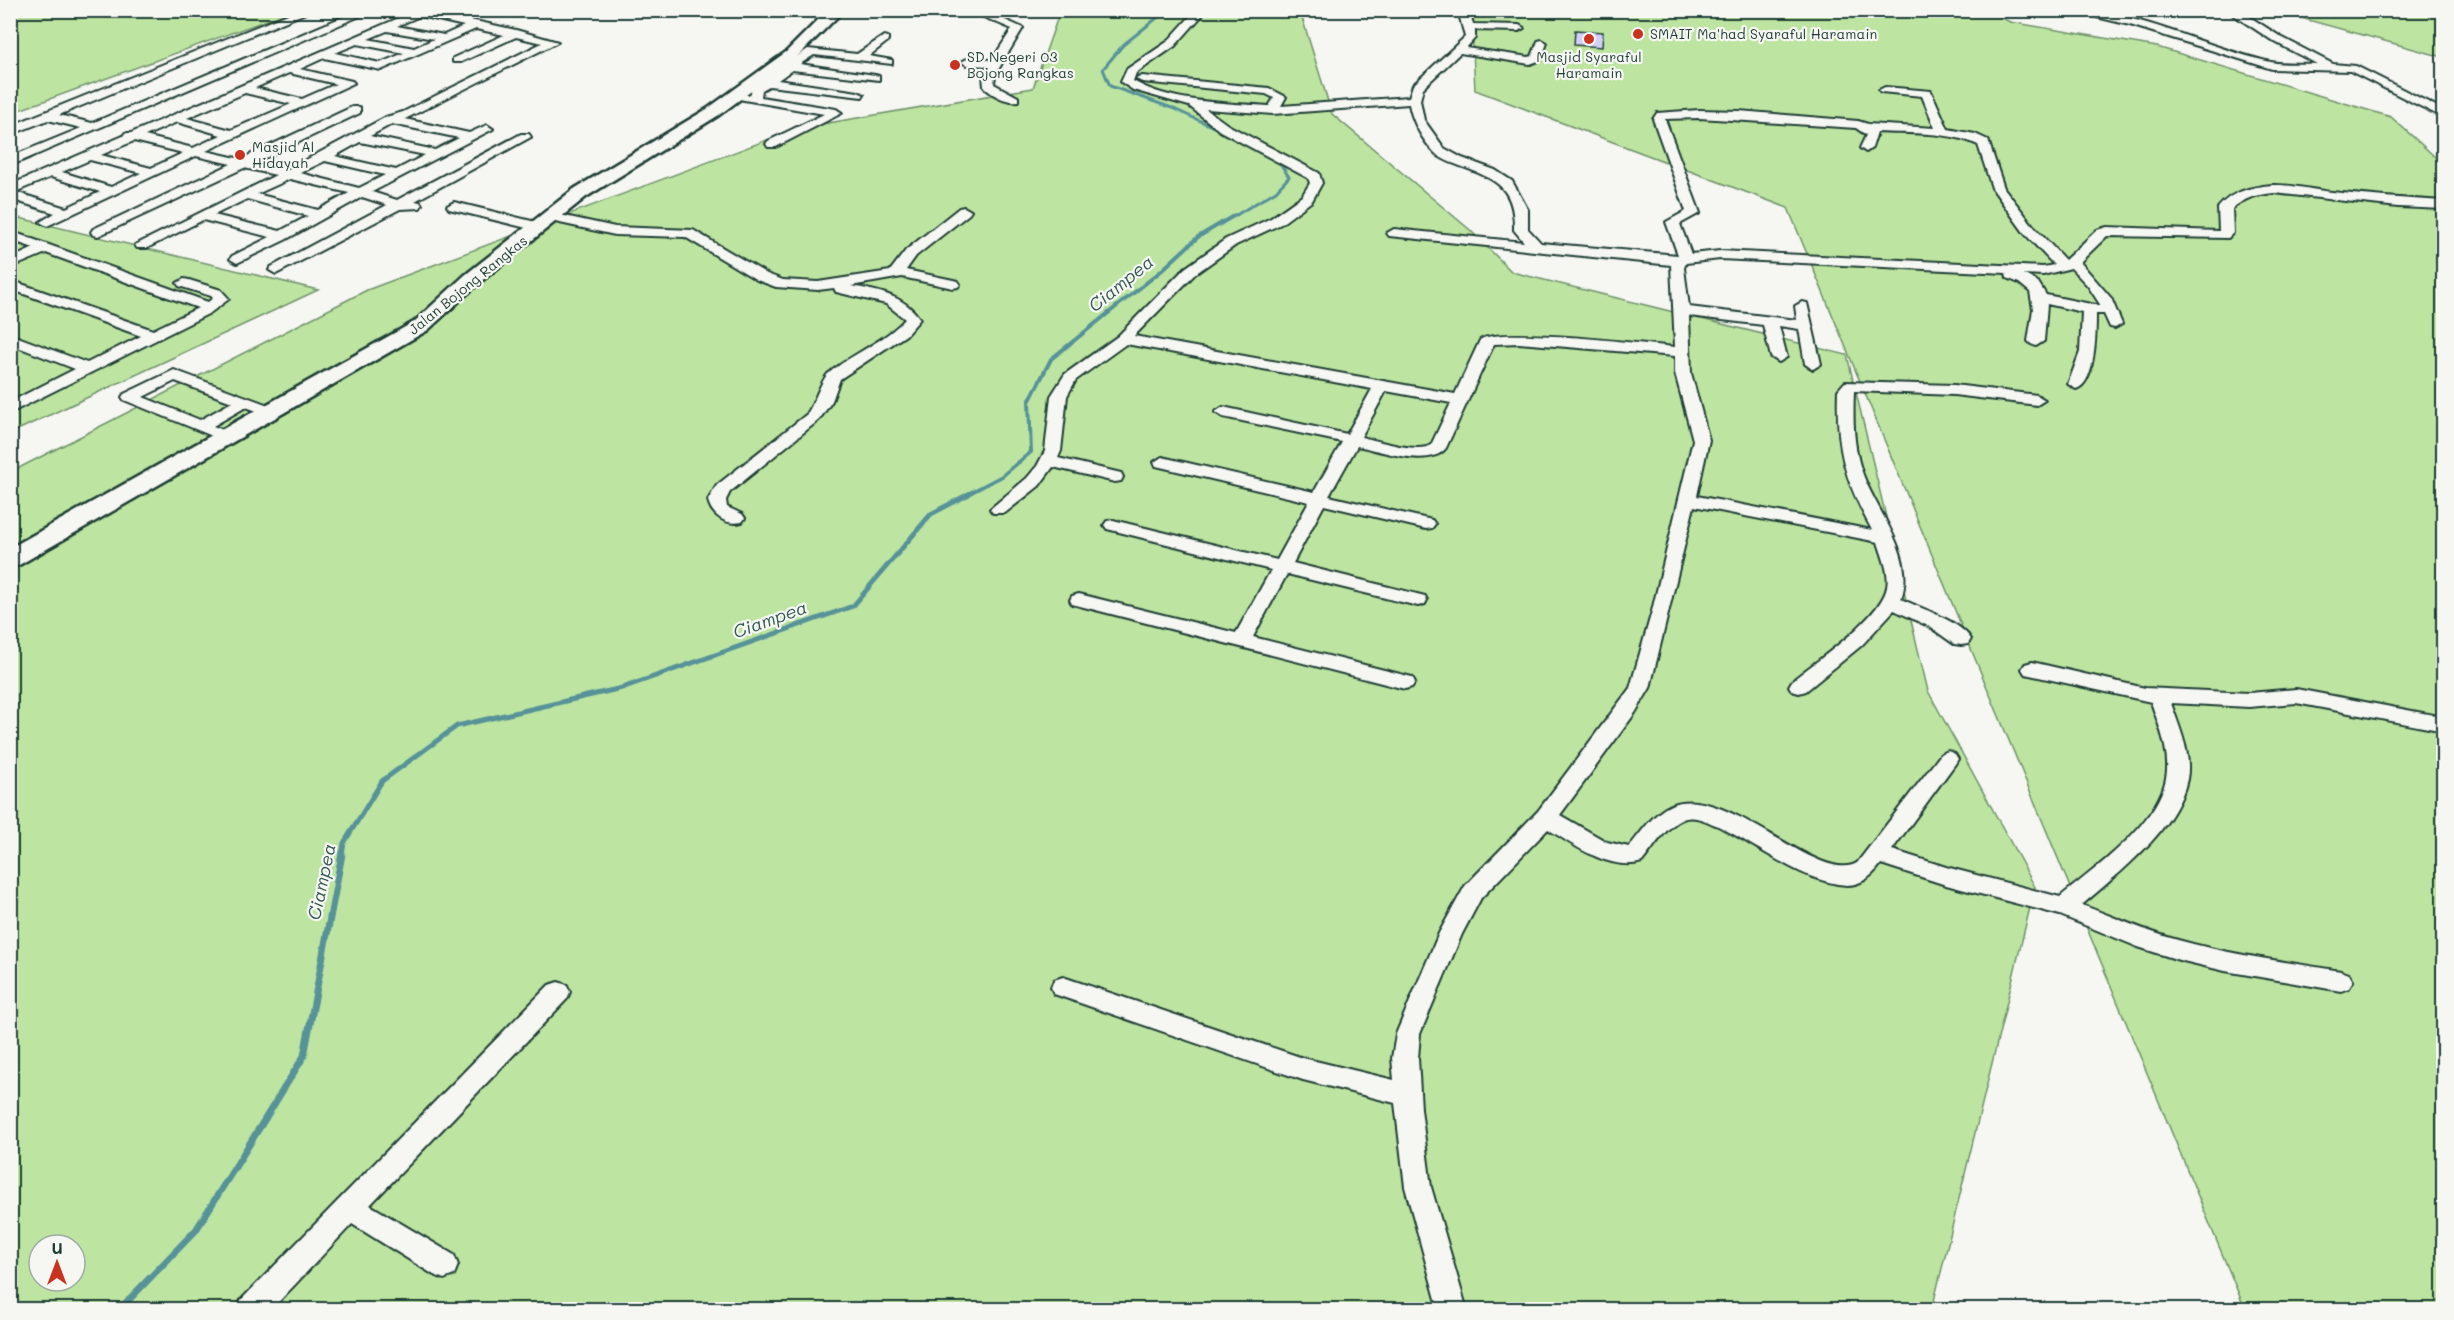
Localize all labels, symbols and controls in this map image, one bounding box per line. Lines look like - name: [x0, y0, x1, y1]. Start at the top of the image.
- place label: SMAIT Ma'had Syaraful Haramain: [1650, 24, 1877, 43]
- marker: SMAIT Ma'had Syaraful Haramain: [1631, 27, 1645, 41]
- marker: Masjid Syaraful Haramain: [1582, 32, 1596, 46]
- place label: SD Negeri 03 Bojong Rangkas: [967, 47, 1074, 82]
- place label: Masjid Syaraful Haramain: [1536, 47, 1642, 82]
- marker: SD Negeri 03 Bojong Rangkas: [948, 58, 962, 72]
- place label: Masjid Al Hidayah: [252, 137, 314, 172]
- marker: Masjid Al Hidayah: [233, 148, 247, 162]
- street label: Jalan Bojong Rangkas: [404, 231, 531, 338]
- water label: Ciampea: [1083, 250, 1158, 317]
- water label: Ciampea: [729, 595, 810, 644]
- water label: Ciampea: [301, 841, 341, 922]
- north arrow: [27, 1233, 87, 1293]
- text: U: [51, 1237, 63, 1258]

